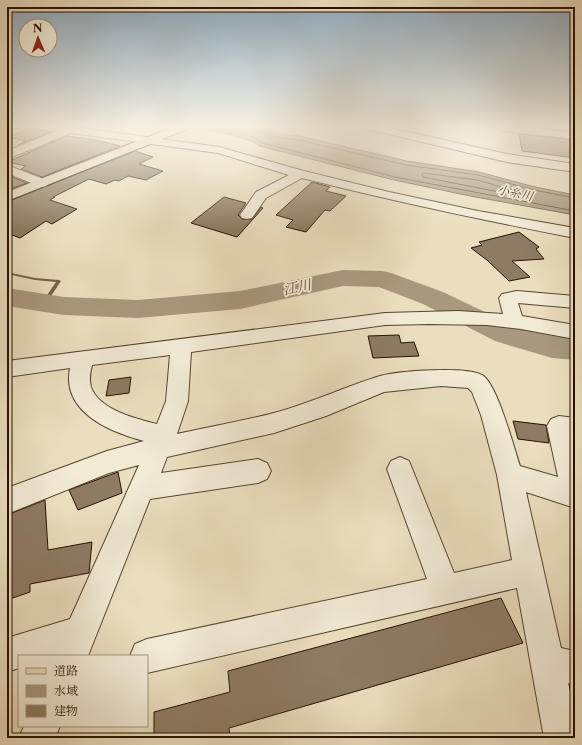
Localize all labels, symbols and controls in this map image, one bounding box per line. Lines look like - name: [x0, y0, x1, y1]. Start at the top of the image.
- north arrow: [18, 18, 58, 58]
- text: N: [33, 21, 43, 35]
- water label: 小糸川: [496, 181, 536, 204]
- water label: 江川: [281, 275, 315, 299]
- legend: [18, 655, 148, 727]
- text: 道路: [54, 663, 78, 678]
- text: 水域: [54, 683, 78, 698]
- text: 建物: [54, 703, 78, 718]

